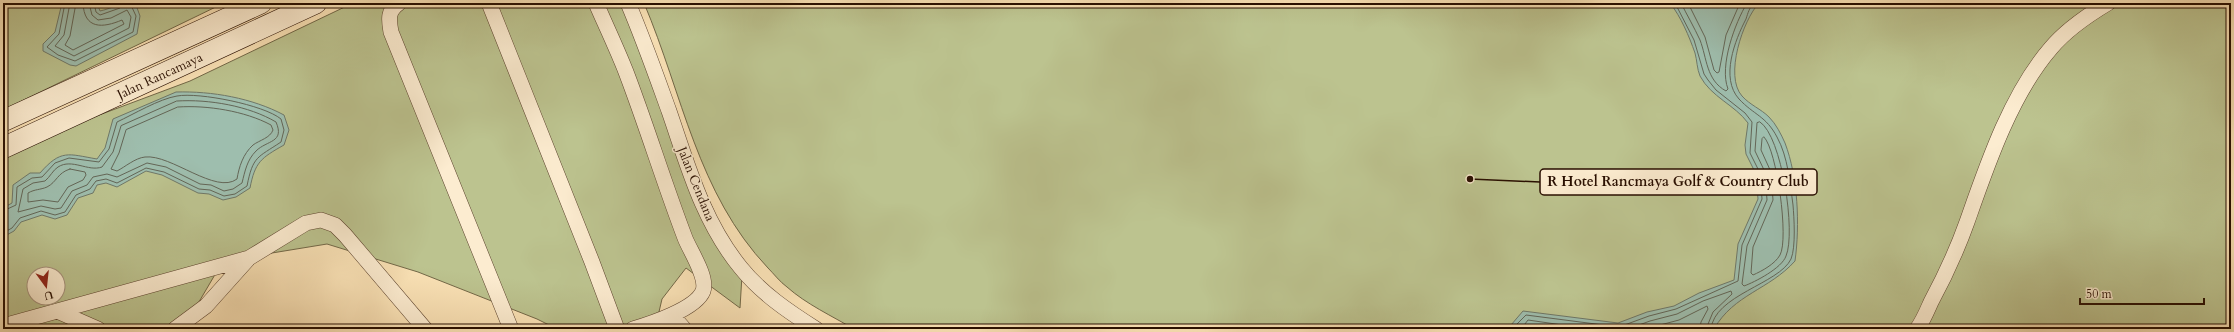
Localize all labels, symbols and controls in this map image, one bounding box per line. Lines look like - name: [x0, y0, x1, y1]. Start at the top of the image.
- street label: Jalan Rancamaya: [112, 48, 206, 105]
- street label: Jalan Cendana: [672, 142, 719, 224]
- callout: R Hotel Rancmaya Golf & Country Club: [1540, 169, 1817, 195]
- text: R Hotel Rancmaya Golf & Country Club: [1547, 172, 1809, 191]
- north arrow: [26, 266, 66, 306]
- scale bar: [2080, 280, 2204, 306]
- text: 50 m: [2086, 286, 2113, 302]
- text: U: [42, 287, 55, 304]

